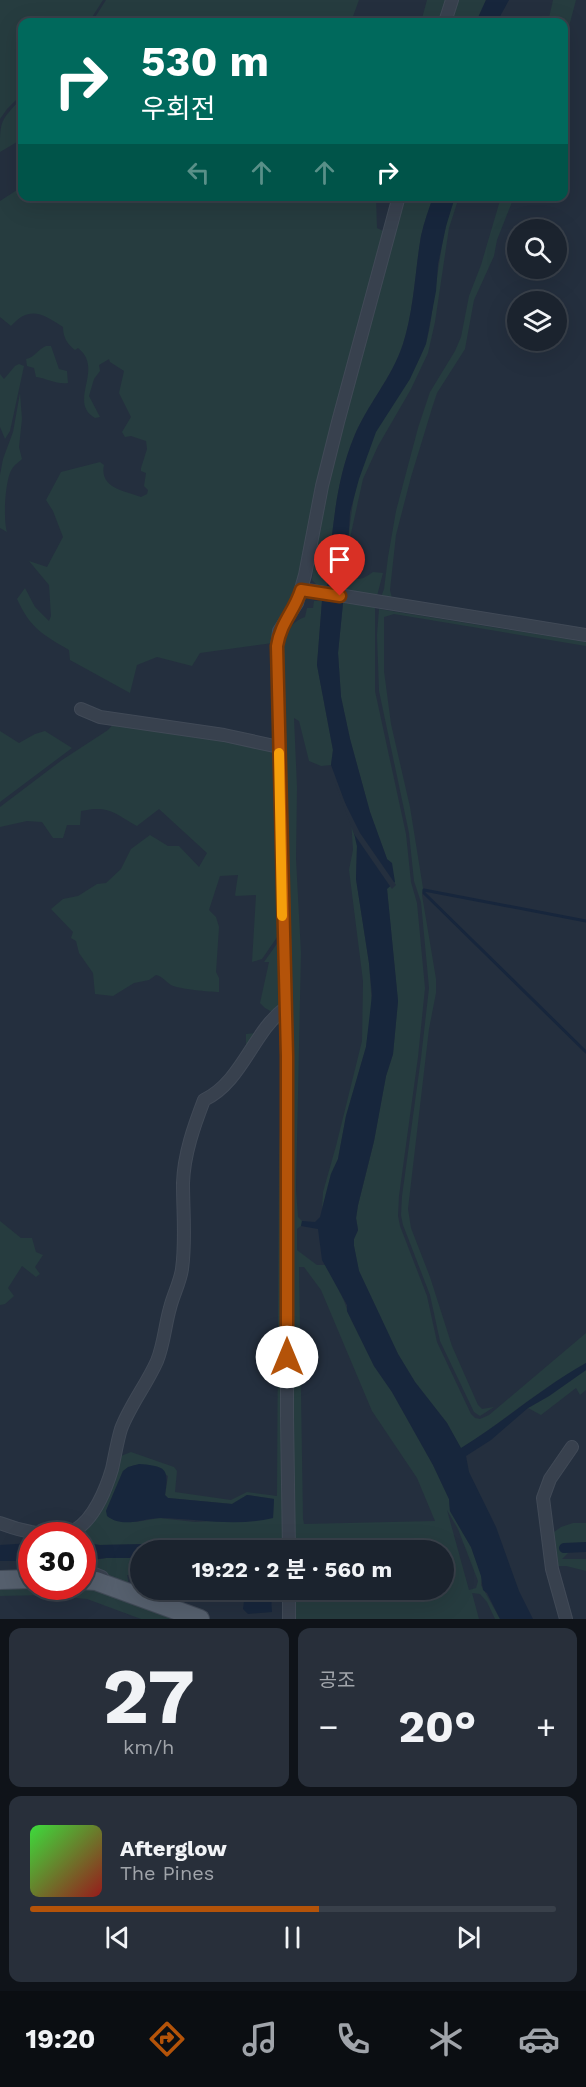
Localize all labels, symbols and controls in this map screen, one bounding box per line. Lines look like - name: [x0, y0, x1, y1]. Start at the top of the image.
- text: 530 m: [141, 37, 269, 86]
- icon: right: [42, 42, 120, 120]
- text: 우회전: [141, 93, 216, 125]
- icon: left: [182, 156, 215, 189]
- icon: ahead: [245, 156, 278, 189]
- icon: ahead: [308, 156, 341, 189]
- icon: right: [371, 156, 404, 189]
- map controls: [507, 219, 567, 351]
- button: search: [507, 219, 567, 279]
- button: layers: [507, 291, 567, 351]
- pin: [314, 534, 365, 596]
- icon: arrive: [323, 543, 356, 576]
- position arrow: [255, 1325, 319, 1389]
- speed limit sign: 30: [18, 1522, 96, 1600]
- text: 19:22 · 2 분 · 560 m: [192, 1557, 392, 1582]
- text: 27: [103, 1650, 195, 1742]
- text: 공조: [319, 1668, 355, 1692]
- text: 20°: [398, 1700, 476, 1753]
- text: −: [319, 1707, 338, 1746]
- text: +: [536, 1707, 556, 1746]
- text: km/h: [123, 1735, 175, 1759]
- text: Afterglow: [120, 1836, 227, 1861]
- text: The Pines: [120, 1861, 214, 1885]
- icon: previous: [101, 1921, 134, 1954]
- icon: pause: [276, 1921, 309, 1954]
- icon: next: [452, 1921, 485, 1954]
- icon: directions: [146, 2018, 188, 2060]
- icon: music: [239, 2018, 281, 2060]
- icon: phone: [332, 2018, 374, 2060]
- icon: climate: [425, 2018, 467, 2060]
- icon: car: [518, 2018, 560, 2060]
- text: 19:20: [26, 2023, 95, 2055]

